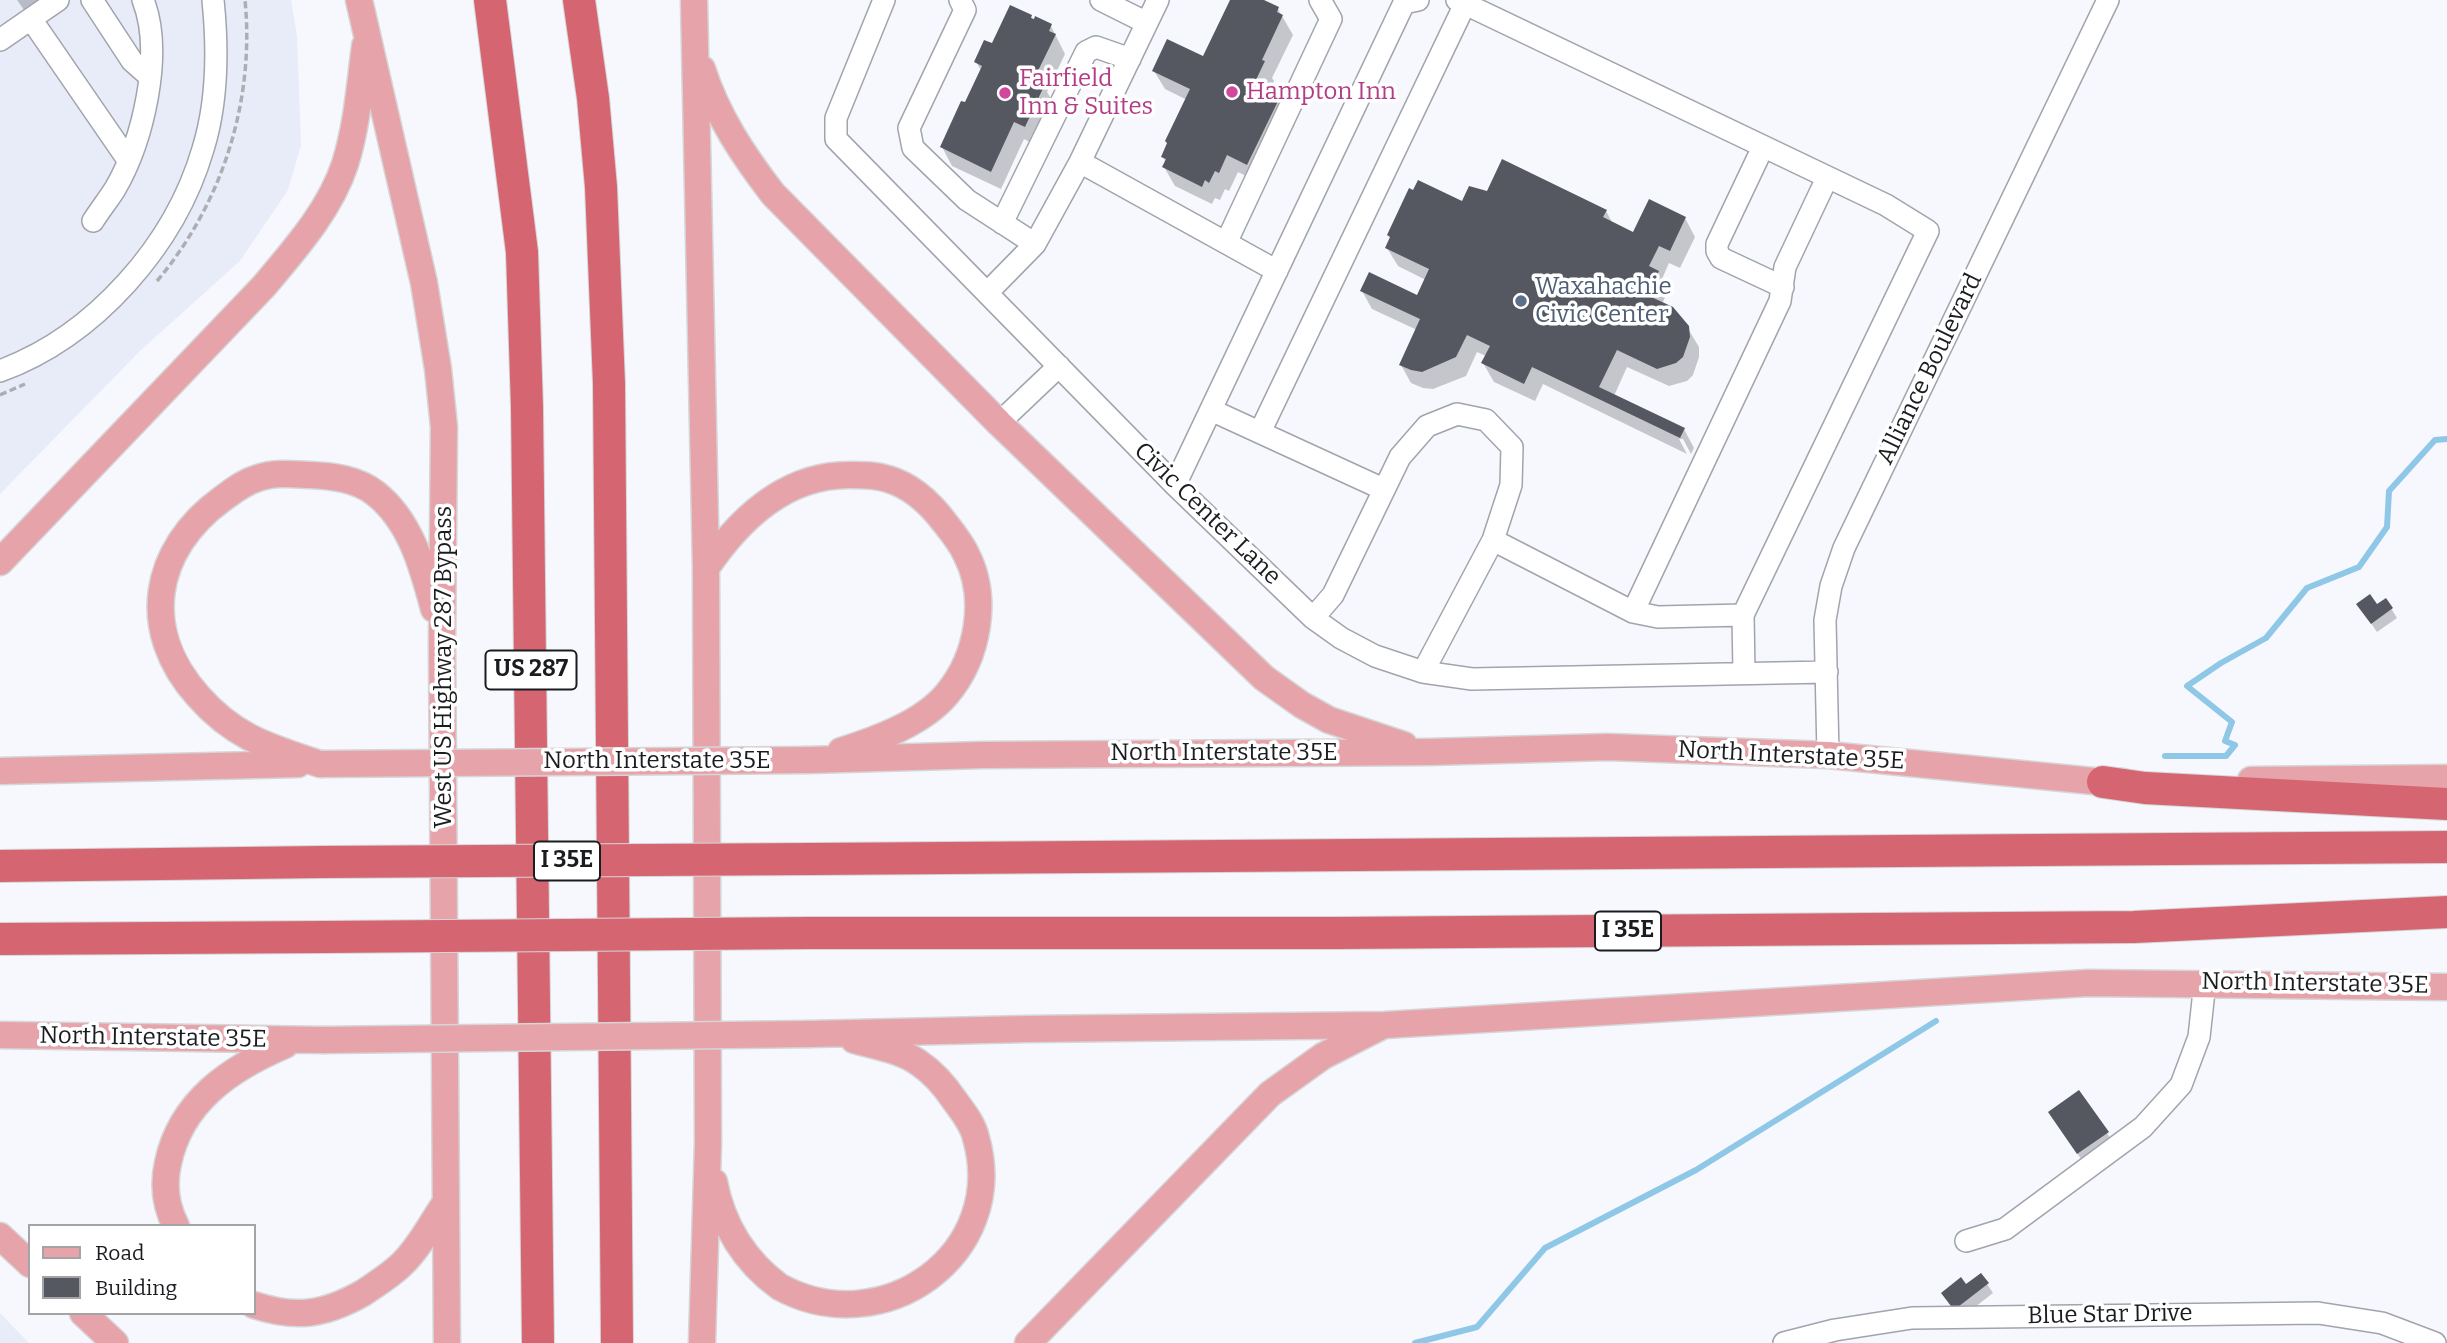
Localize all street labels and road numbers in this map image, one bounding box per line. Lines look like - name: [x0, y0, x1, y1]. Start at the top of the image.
- street label: Alliance Boulevard: [1871, 269, 1989, 469]
- street label: Civic Center Lane: [1128, 437, 1286, 591]
- street label: West US Highway 287 Bypass: [430, 506, 458, 828]
- road number: US 287: [486, 650, 576, 690]
- street label: North Interstate 35E: [1677, 736, 1905, 776]
- street label: North Interstate 35E: [1110, 739, 1338, 767]
- street label: North Interstate 35E: [543, 747, 771, 775]
- road number: I 35E: [534, 842, 600, 880]
- road number: I 35E: [1595, 912, 1661, 950]
- street label: North Interstate 35E: [2201, 968, 2429, 1000]
- street label: North Interstate 35E: [39, 1022, 267, 1054]
- street label: Blue Star Drive: [2027, 1299, 2193, 1331]

